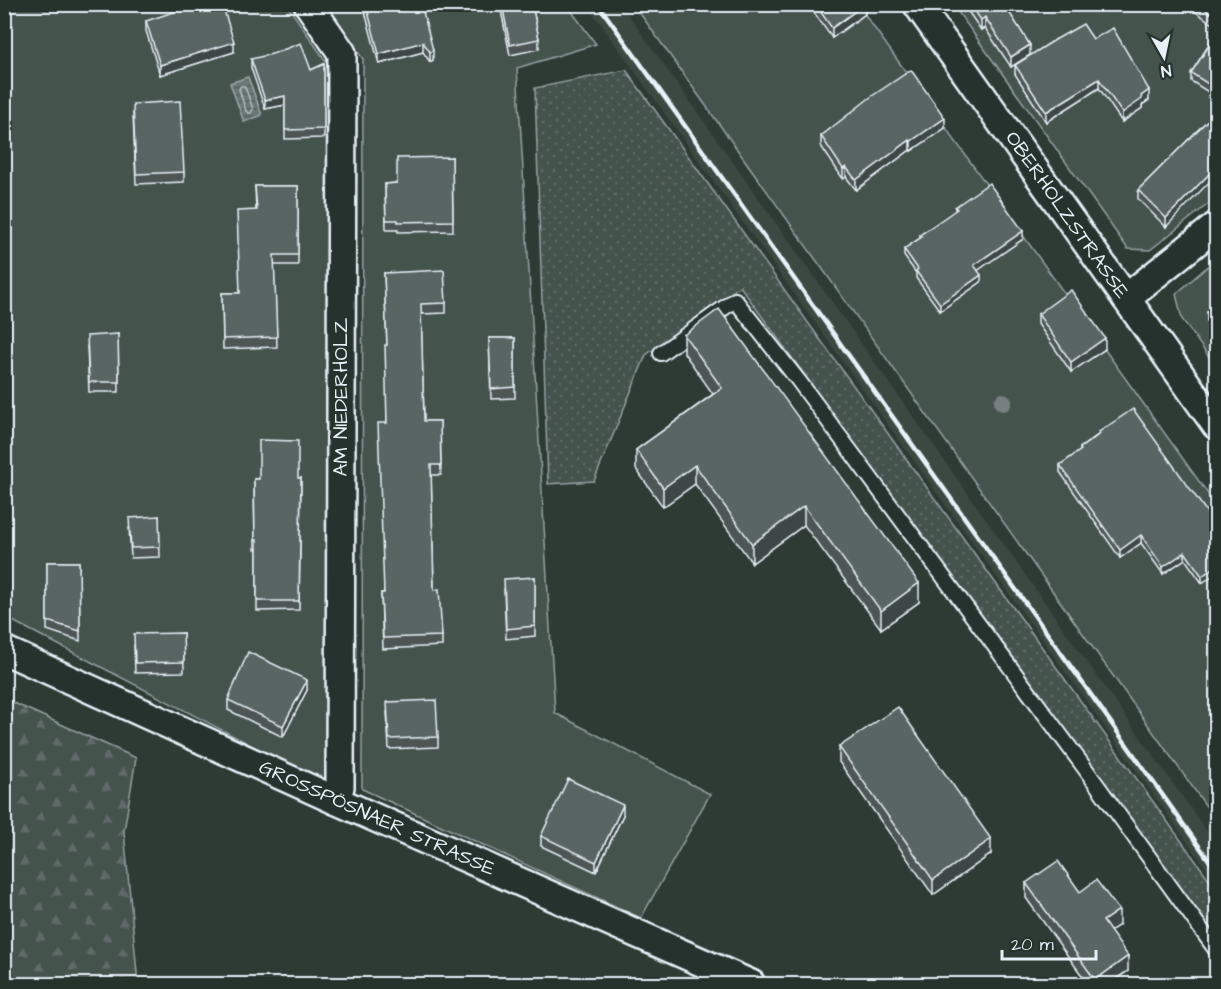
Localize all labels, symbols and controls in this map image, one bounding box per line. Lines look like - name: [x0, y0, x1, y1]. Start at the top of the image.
- north arrow: [1134, 27, 1194, 87]
- text: N: [1160, 59, 1173, 82]
- street label: OBERHOLZSTRASSE: [999, 126, 1136, 305]
- street label: AM NIEDERHOLZ: [327, 317, 355, 476]
- street label: GROSSPÖSNAER STRASSE: [255, 753, 500, 883]
- scale bar: [1002, 923, 1096, 961]
- text: 20 m: [1011, 932, 1054, 957]

